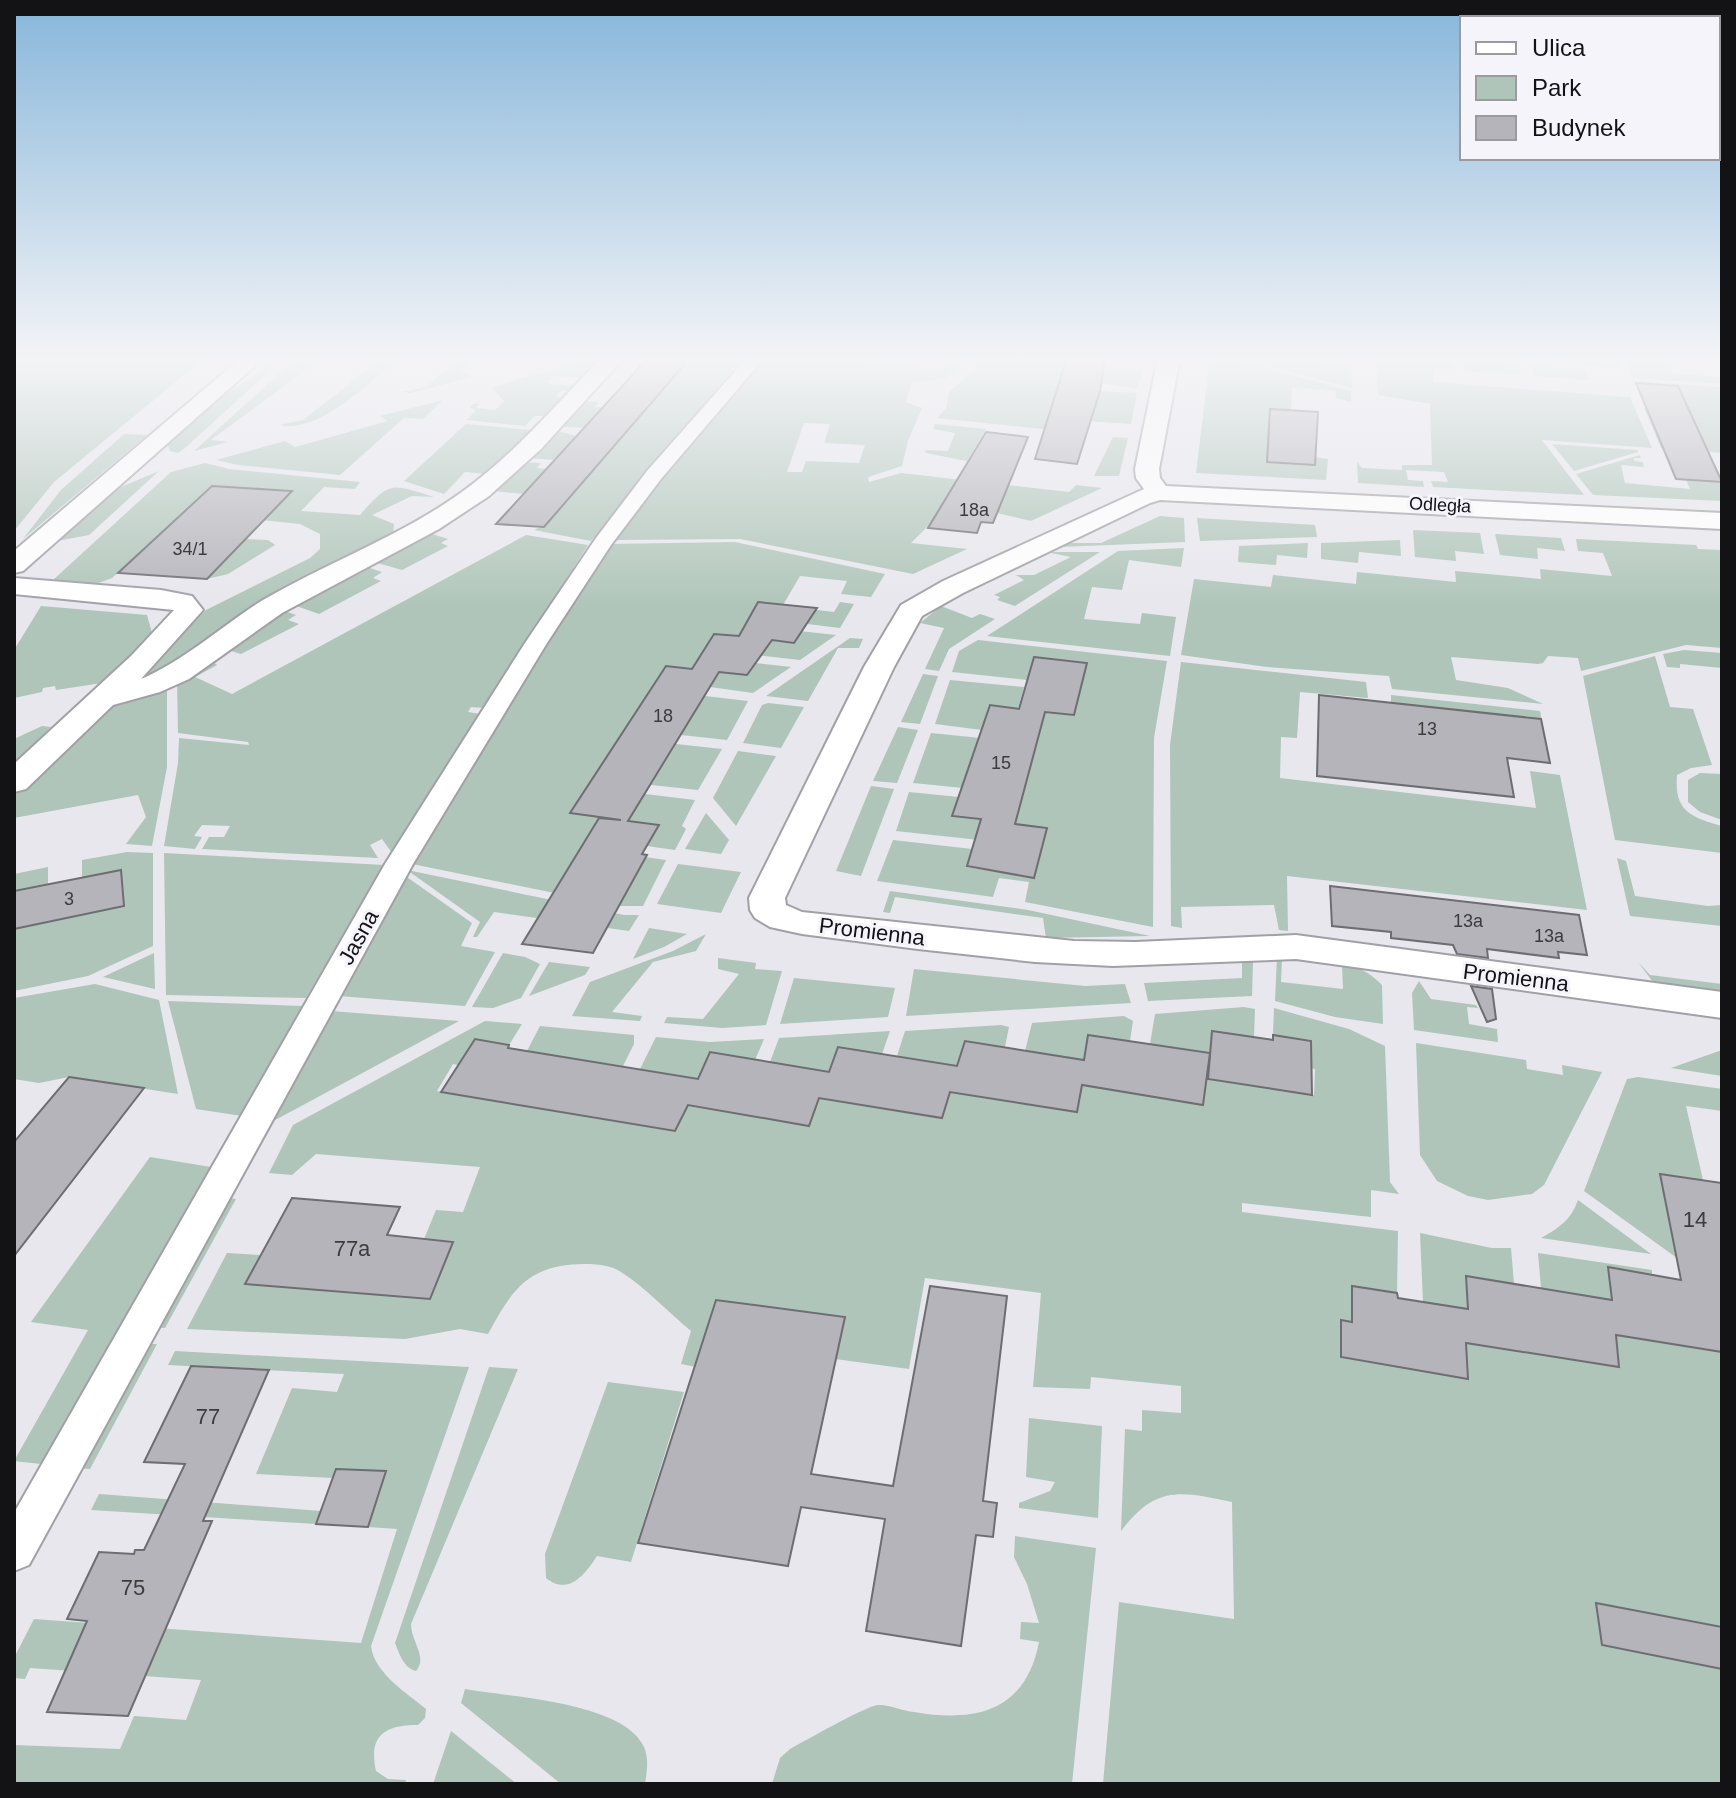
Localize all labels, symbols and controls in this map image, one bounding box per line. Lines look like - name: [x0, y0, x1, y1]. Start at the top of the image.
- legend: [1460, 16, 1720, 160]
- text: Ulica: [1532, 34, 1586, 61]
- text: Park: [1532, 74, 1582, 101]
- text: Budynek: [1532, 114, 1626, 141]
- street label: Odległa: [1408, 493, 1472, 517]
- house number: 18a: [959, 500, 990, 520]
- house number: 34/1: [172, 539, 208, 559]
- house number: 18: [653, 706, 673, 726]
- house number: 13: [1417, 719, 1437, 739]
- house number: 15: [991, 753, 1011, 773]
- house number: 3: [64, 889, 74, 909]
- street label: Jasna: [333, 905, 384, 969]
- house number: 13a: [1453, 911, 1484, 931]
- street label: Promienna: [818, 913, 927, 950]
- house number: 13a: [1534, 926, 1565, 946]
- street label: Promienna: [1462, 959, 1571, 996]
- house number: 14: [1683, 1207, 1707, 1232]
- house number: 77a: [334, 1236, 371, 1261]
- house number: 77: [196, 1404, 220, 1429]
- house number: 75: [121, 1575, 145, 1600]

